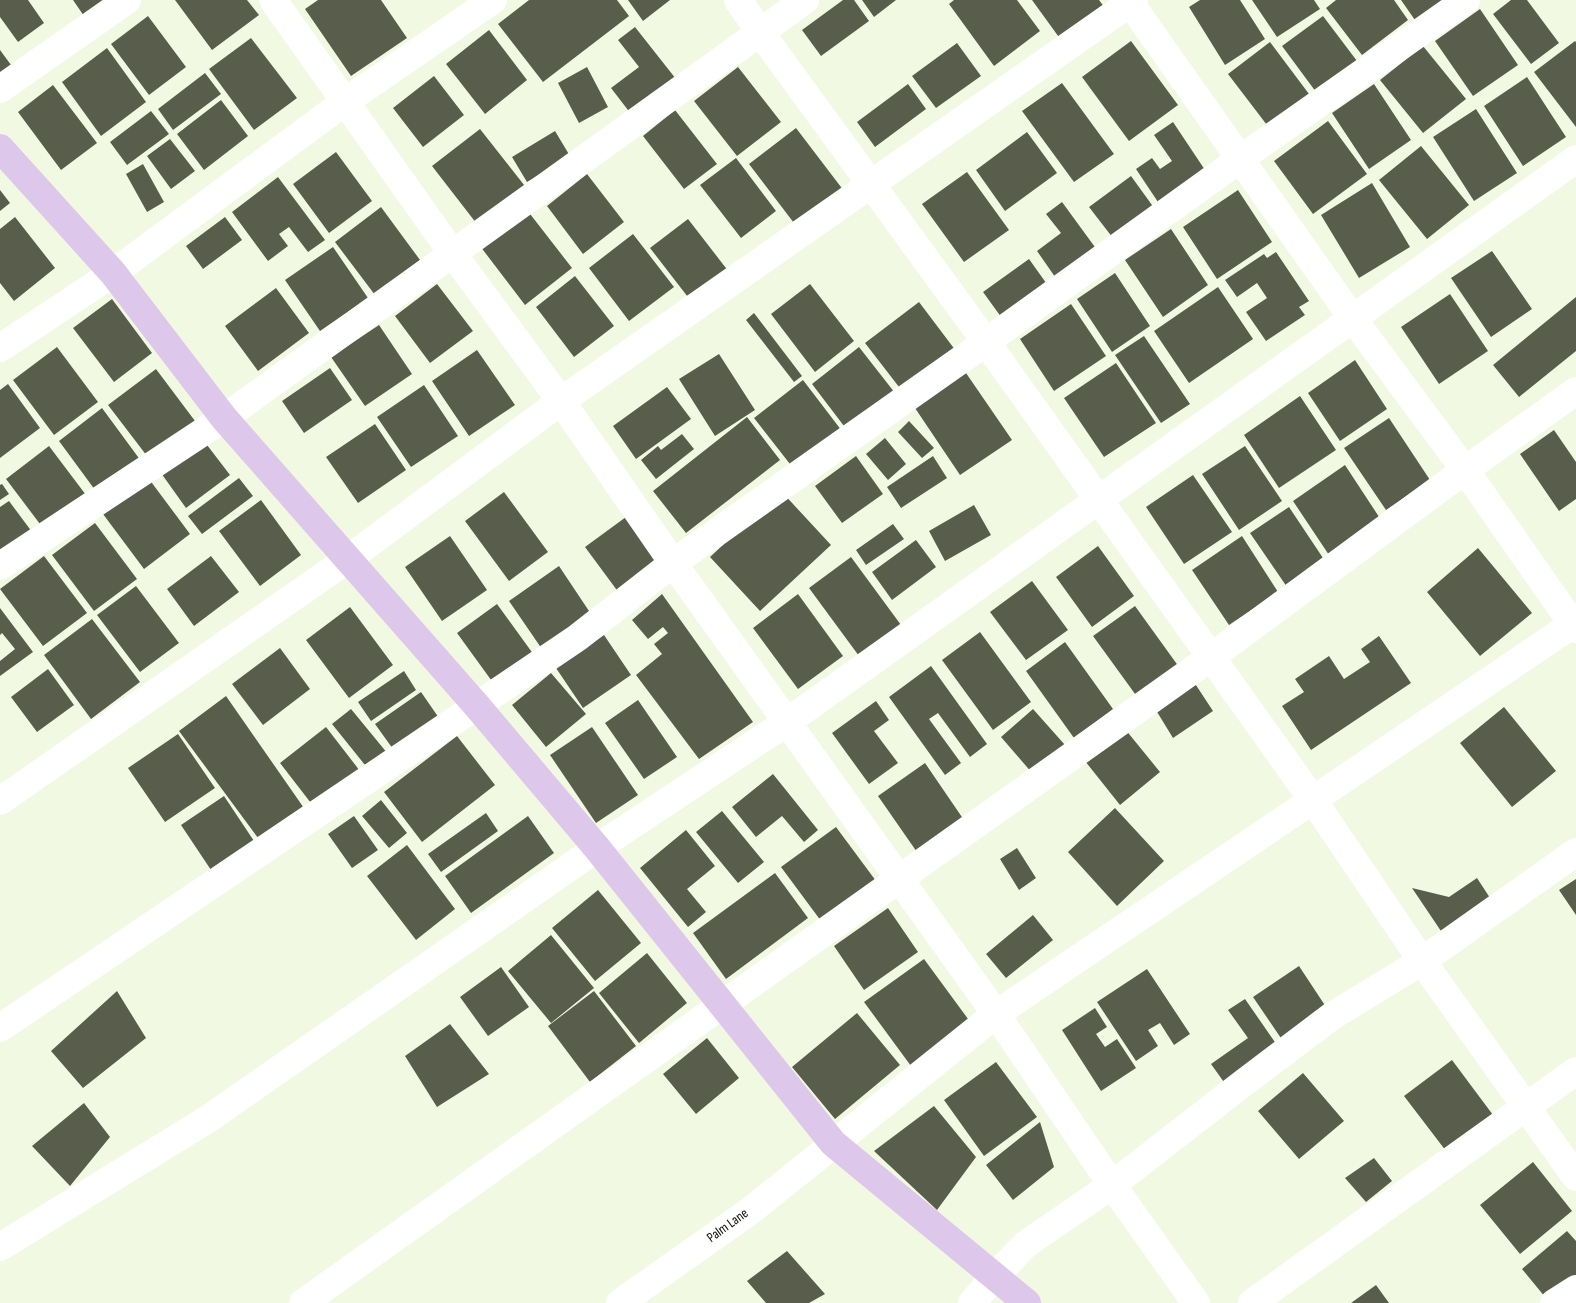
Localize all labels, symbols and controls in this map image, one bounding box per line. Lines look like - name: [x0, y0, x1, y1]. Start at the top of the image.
- street label: Palm Lane: [704, 1205, 752, 1247]

